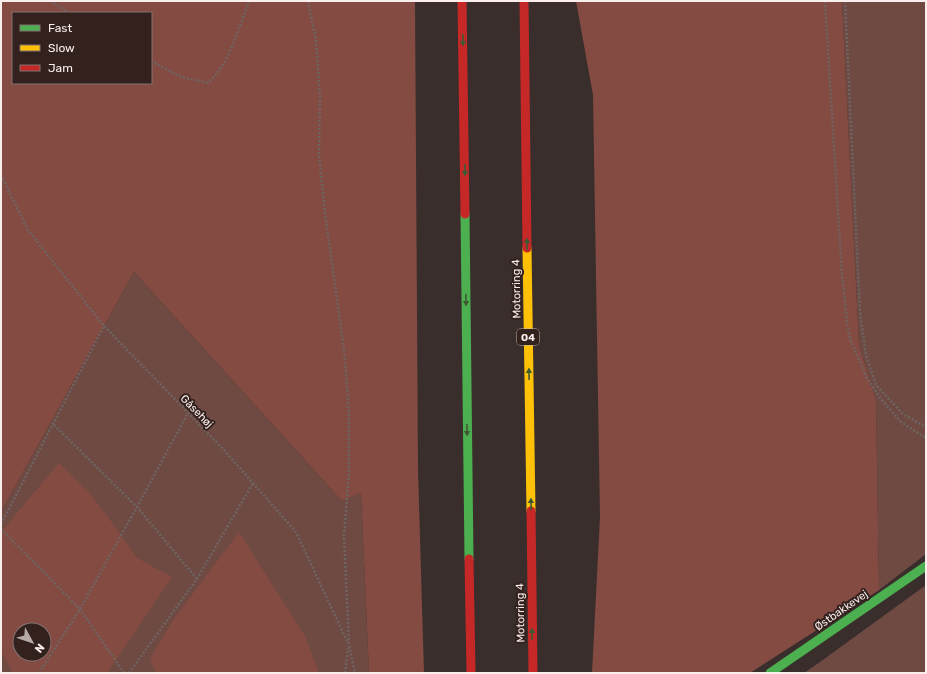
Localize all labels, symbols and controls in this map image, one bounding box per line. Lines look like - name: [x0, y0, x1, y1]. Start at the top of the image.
- legend: [12, 12, 152, 84]
- text: Fast: [48, 21, 72, 35]
- one-way arrow: [460, 34, 466, 47]
- text: Slow: [48, 41, 75, 55]
- text: Jam: [48, 61, 73, 75]
- one-way arrow: [461, 164, 468, 176]
- one-way arrow: [524, 237, 530, 250]
- street label: Motorring 4: [509, 259, 524, 319]
- one-way arrow: [463, 294, 469, 307]
- road number: O4: [517, 329, 539, 345]
- one-way arrow: [526, 367, 532, 380]
- street label: Gåsehøj: [178, 392, 216, 431]
- one-way arrow: [464, 424, 471, 436]
- one-way arrow: [528, 497, 534, 510]
- street label: Motorring 4: [513, 583, 528, 643]
- street label: Østbakkevej: [812, 587, 871, 633]
- north arrow: [12, 622, 52, 662]
- one-way arrow: [529, 628, 536, 640]
- text: N: [32, 641, 47, 655]

